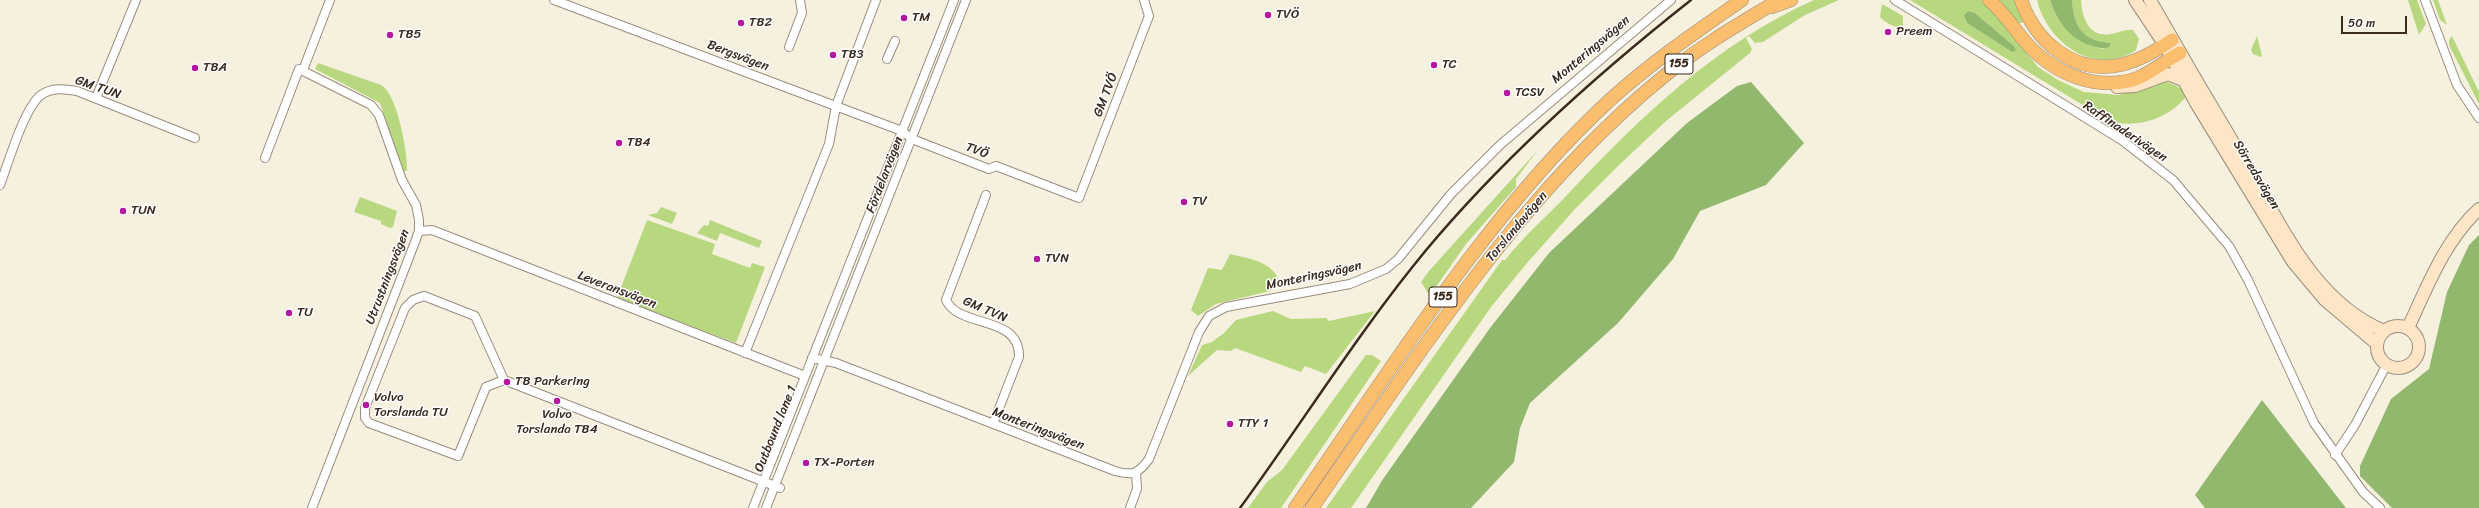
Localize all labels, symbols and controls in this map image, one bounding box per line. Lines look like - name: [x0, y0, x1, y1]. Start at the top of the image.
- place label: TVÖ: [1276, 7, 1299, 23]
- scale bar: [2343, 8, 2409, 34]
- place label: TM: [912, 10, 930, 26]
- marker: TVÖ: [1263, 10, 1273, 20]
- text: 50 m: [2348, 12, 2375, 34]
- marker: TM: [899, 13, 909, 23]
- street label: Monteringsvägen: [1549, 13, 1633, 87]
- place label: TB2: [749, 15, 772, 31]
- marker: TB2: [736, 18, 746, 28]
- place label: Preem: [1896, 24, 1933, 40]
- place label: TB5: [398, 27, 422, 43]
- marker: Preem: [1883, 27, 1893, 37]
- marker: TB5: [385, 30, 395, 40]
- street label: Bergsvägen: [705, 37, 771, 75]
- place label: TB3: [841, 47, 864, 63]
- marker: TB3: [828, 50, 838, 60]
- road number: 155: [1665, 54, 1693, 74]
- place label: TC: [1442, 57, 1457, 73]
- place label: TBA: [203, 60, 227, 76]
- marker: TC: [1429, 60, 1439, 70]
- marker: TBA: [190, 63, 200, 73]
- street label: GM TVÖ: [1090, 71, 1122, 119]
- street label: GM TUN: [73, 73, 123, 103]
- place label: TCSV: [1515, 85, 1544, 101]
- marker: TCSV: [1502, 88, 1512, 98]
- street label: Raffinaderivägen: [2080, 98, 2170, 166]
- place label: TB4: [627, 135, 651, 151]
- street label: Fördelarvägen: [863, 135, 907, 215]
- marker: TB4: [614, 138, 624, 148]
- street label: Sörredsvägen: [2229, 138, 2283, 212]
- street label: TVÖ: [963, 140, 991, 162]
- street label: Torslandavägen: [1483, 189, 1551, 265]
- place label: TV: [1192, 194, 1207, 210]
- marker: TV: [1179, 197, 1189, 207]
- place label: TUN: [131, 203, 156, 219]
- marker: TUN: [118, 206, 128, 216]
- street label: Utrustningsvägen: [363, 227, 413, 327]
- place label: TVN: [1045, 251, 1069, 267]
- marker: TVN: [1032, 254, 1042, 264]
- street label: Monteringsvägen: [1265, 258, 1363, 294]
- street label: Leveransvägen: [575, 268, 659, 312]
- road number: 155: [1429, 287, 1457, 307]
- street label: GM TVN: [960, 294, 1010, 326]
- place label: TU: [297, 305, 313, 321]
- marker: TU: [284, 308, 294, 318]
- place label: TB Parkering: [515, 374, 590, 390]
- marker: TB Parkering: [502, 377, 512, 387]
- street label: Outbound lane 1: [752, 384, 800, 474]
- place label: Volvo Torslanda TU: [374, 390, 448, 421]
- marker: Volvo Torslanda TB4: [552, 396, 562, 406]
- marker: Volvo Torslanda TU: [361, 400, 371, 410]
- street label: Monteringsvägen: [990, 404, 1086, 454]
- place label: Volvo Torslanda TB4: [516, 407, 598, 438]
- place label: TTY 1: [1238, 416, 1268, 432]
- marker: TTY 1: [1225, 419, 1235, 429]
- place label: TX-Porten: [814, 455, 875, 471]
- marker: TX-Porten: [801, 458, 811, 468]

